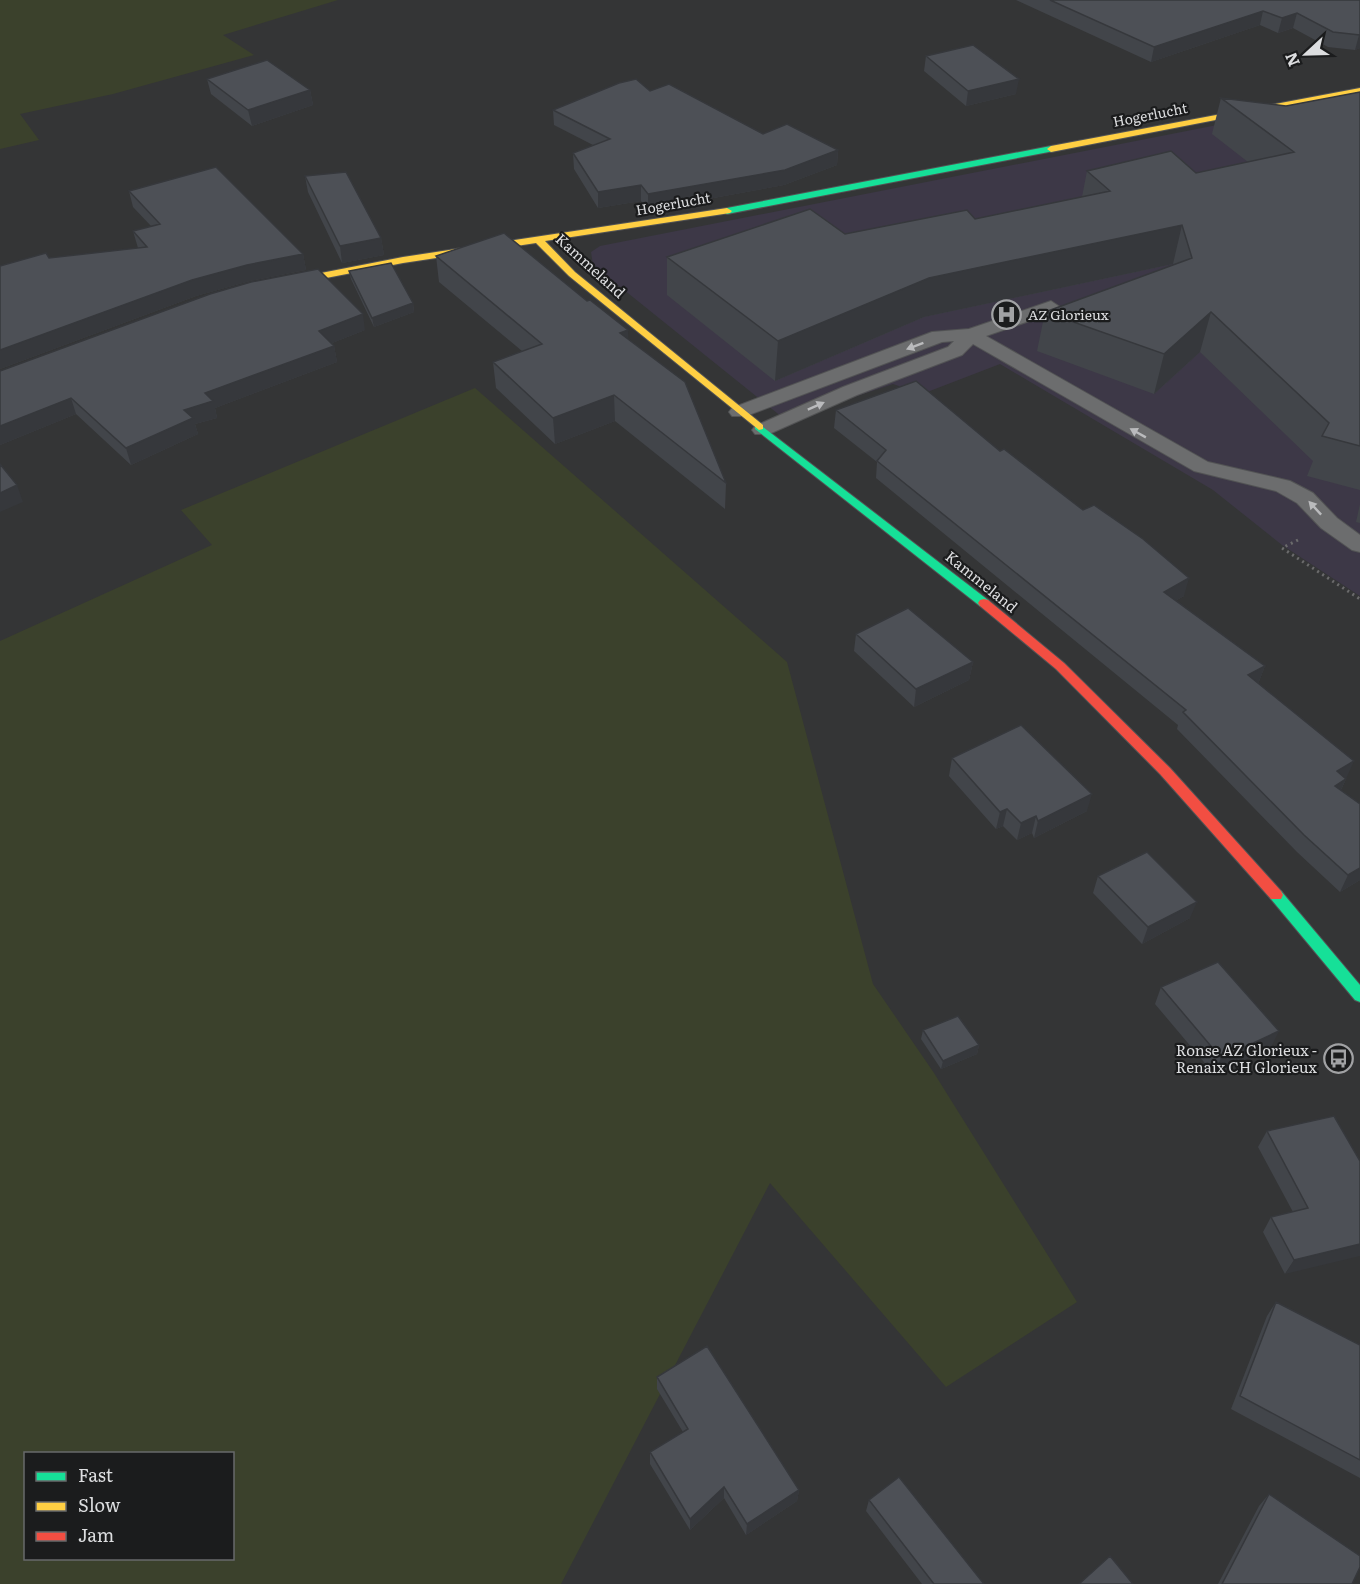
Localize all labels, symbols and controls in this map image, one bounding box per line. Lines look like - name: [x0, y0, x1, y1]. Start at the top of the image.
- north arrow: [1276, 24, 1336, 84]
- text: N: [1278, 49, 1305, 71]
- street label: Hogerlucht: [1111, 97, 1189, 131]
- street label: Hogerlucht: [634, 187, 712, 219]
- street label: Kammeland: [551, 227, 631, 303]
- hospital icon: AZ Glorieux: [991, 298, 1023, 330]
- place label: AZ Glorieux: [1028, 304, 1109, 324]
- one-way arrow: [906, 341, 924, 351]
- one-way arrow: [807, 402, 824, 411]
- one-way arrow: [1129, 428, 1146, 438]
- one-way arrow: [1308, 501, 1322, 516]
- street label: Kammeland: [941, 545, 1023, 617]
- place label: Ronse AZ Glorieux - Renaix CH Glorieux: [1176, 1038, 1317, 1078]
- bus stop icon: Ronse AZ Glorieux - Renaix CH Glorieux: [1322, 1042, 1354, 1074]
- legend: [24, 1452, 234, 1560]
- text: Fast: [78, 1461, 114, 1488]
- text: Slow: [78, 1491, 121, 1518]
- text: Jam: [78, 1521, 114, 1548]

